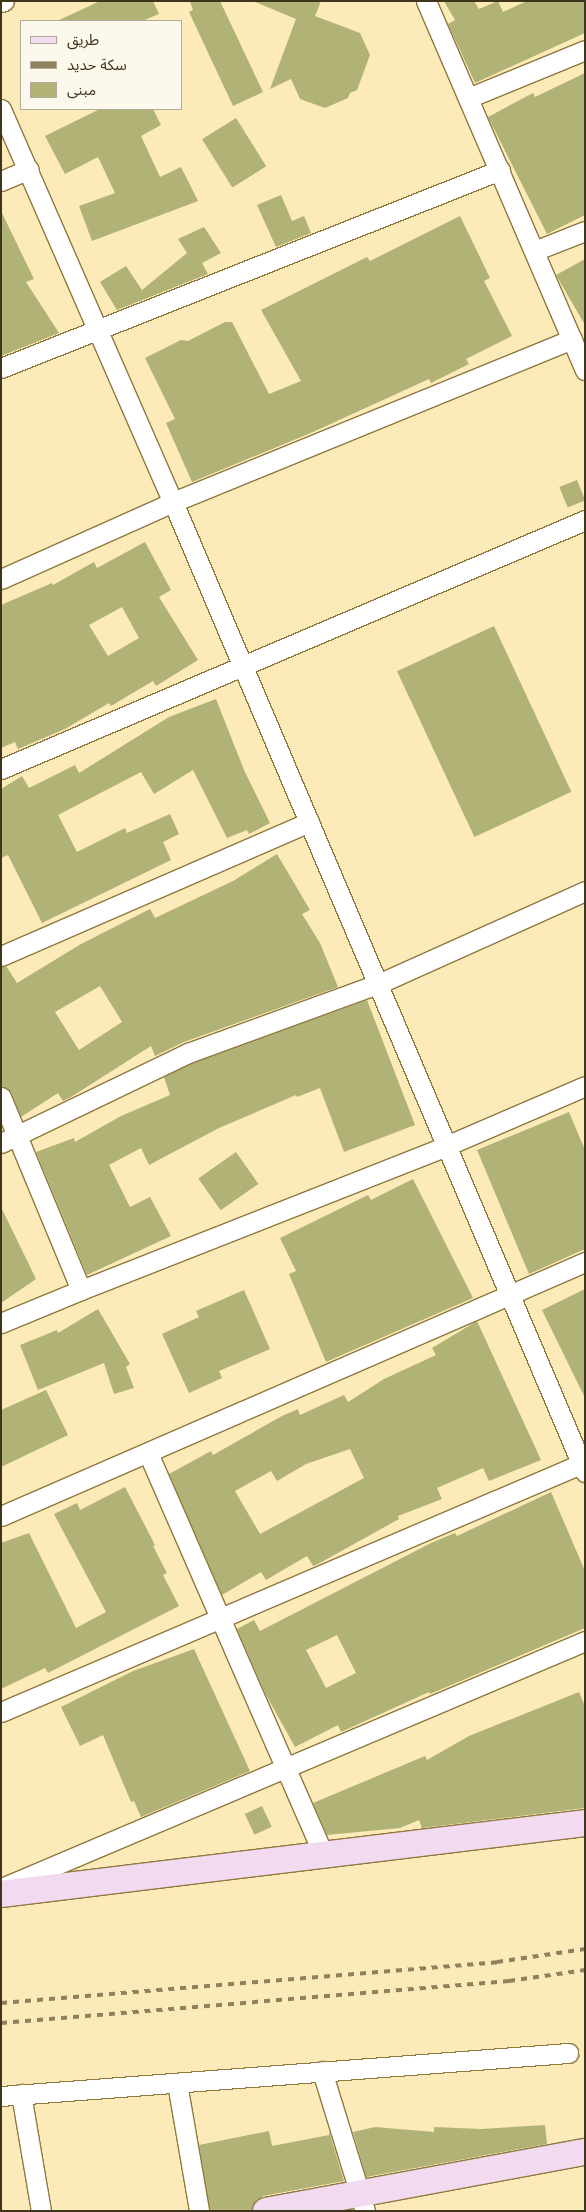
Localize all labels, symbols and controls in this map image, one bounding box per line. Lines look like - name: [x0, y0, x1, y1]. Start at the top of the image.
- legend: [20, 20, 182, 110]
- text: طريق: [67, 30, 99, 49]
- text: سكة حديد: [67, 55, 127, 74]
- text: مبنى: [67, 80, 96, 99]

